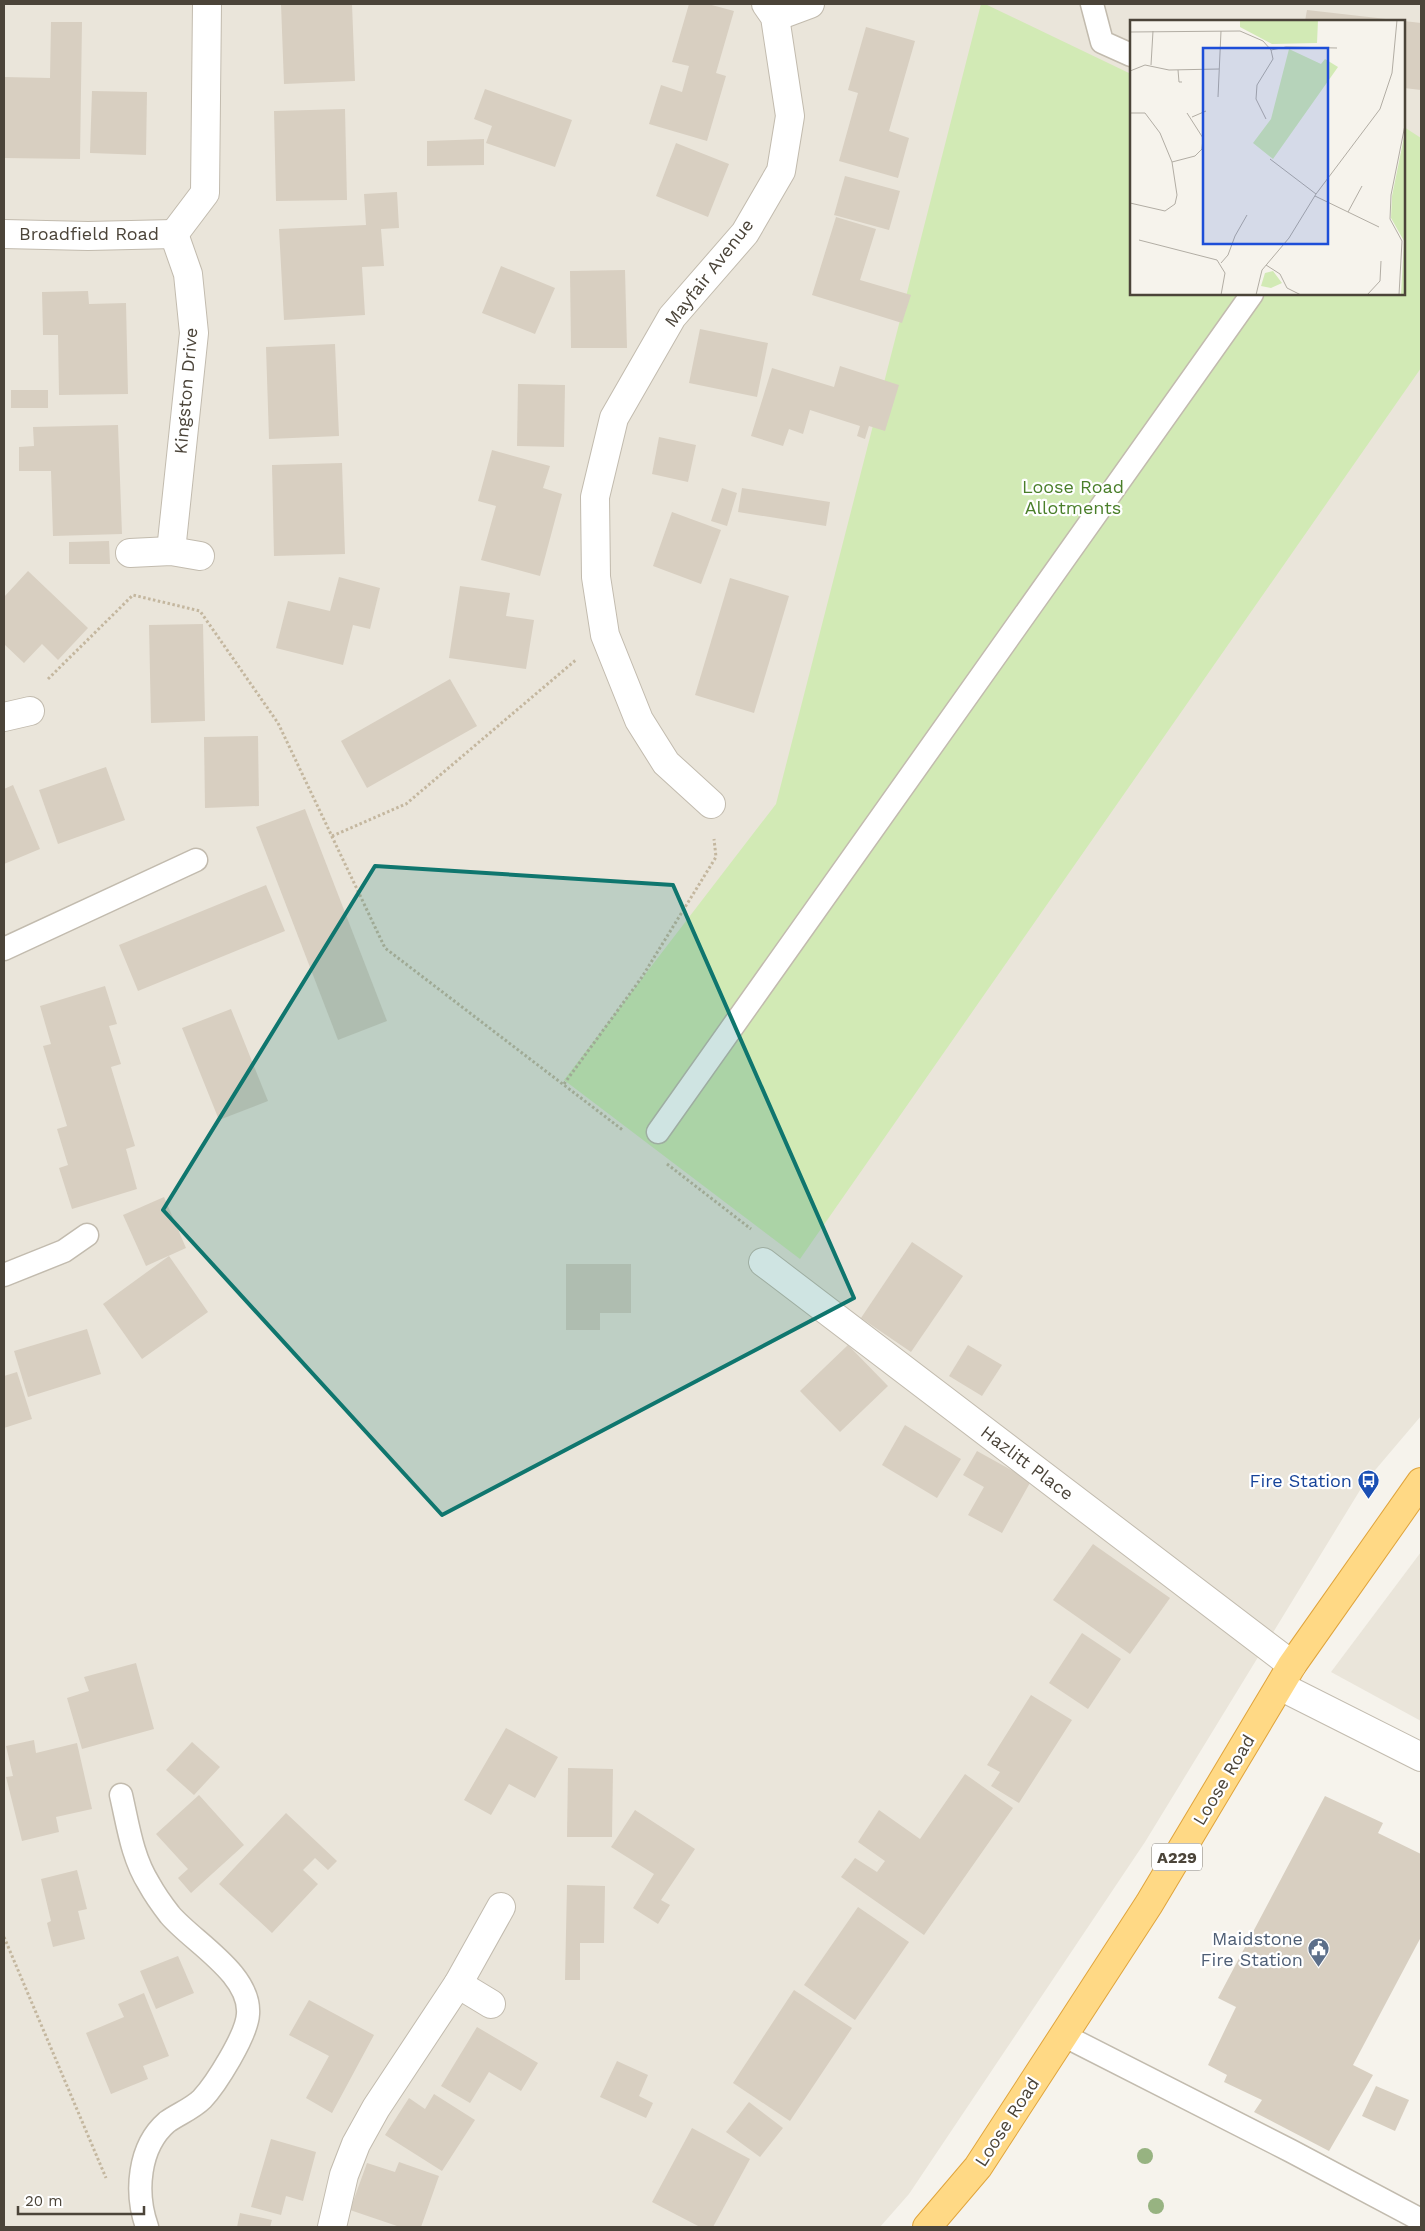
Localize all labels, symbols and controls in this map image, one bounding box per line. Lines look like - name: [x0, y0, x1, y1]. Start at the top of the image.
- inset map: [1130, 20, 1405, 295]
- street label: Mayfair Avenue: [660, 214, 757, 331]
- street label: Broadfield Road: [19, 223, 159, 244]
- street label: Kingston Drive: [169, 327, 202, 455]
- park label: Loose Road Allotments: [1022, 476, 1124, 518]
- street label: Hazlitt Place: [977, 1421, 1078, 1504]
- bus stop icon: Fire Station: [1356, 1469, 1380, 1500]
- place label: Fire Station: [1249, 1470, 1352, 1491]
- street label: Loose Road: [1188, 1731, 1259, 1829]
- road number: A229: [1152, 1844, 1202, 1870]
- place label: Maidstone Fire Station: [1200, 1928, 1303, 1970]
- public building icon: Maidstone Fire Station: [1307, 1937, 1331, 1968]
- street label: Loose Road: [970, 2073, 1043, 2170]
- scale bar: [18, 2184, 144, 2216]
- text: 20 m: [25, 2192, 63, 2210]

